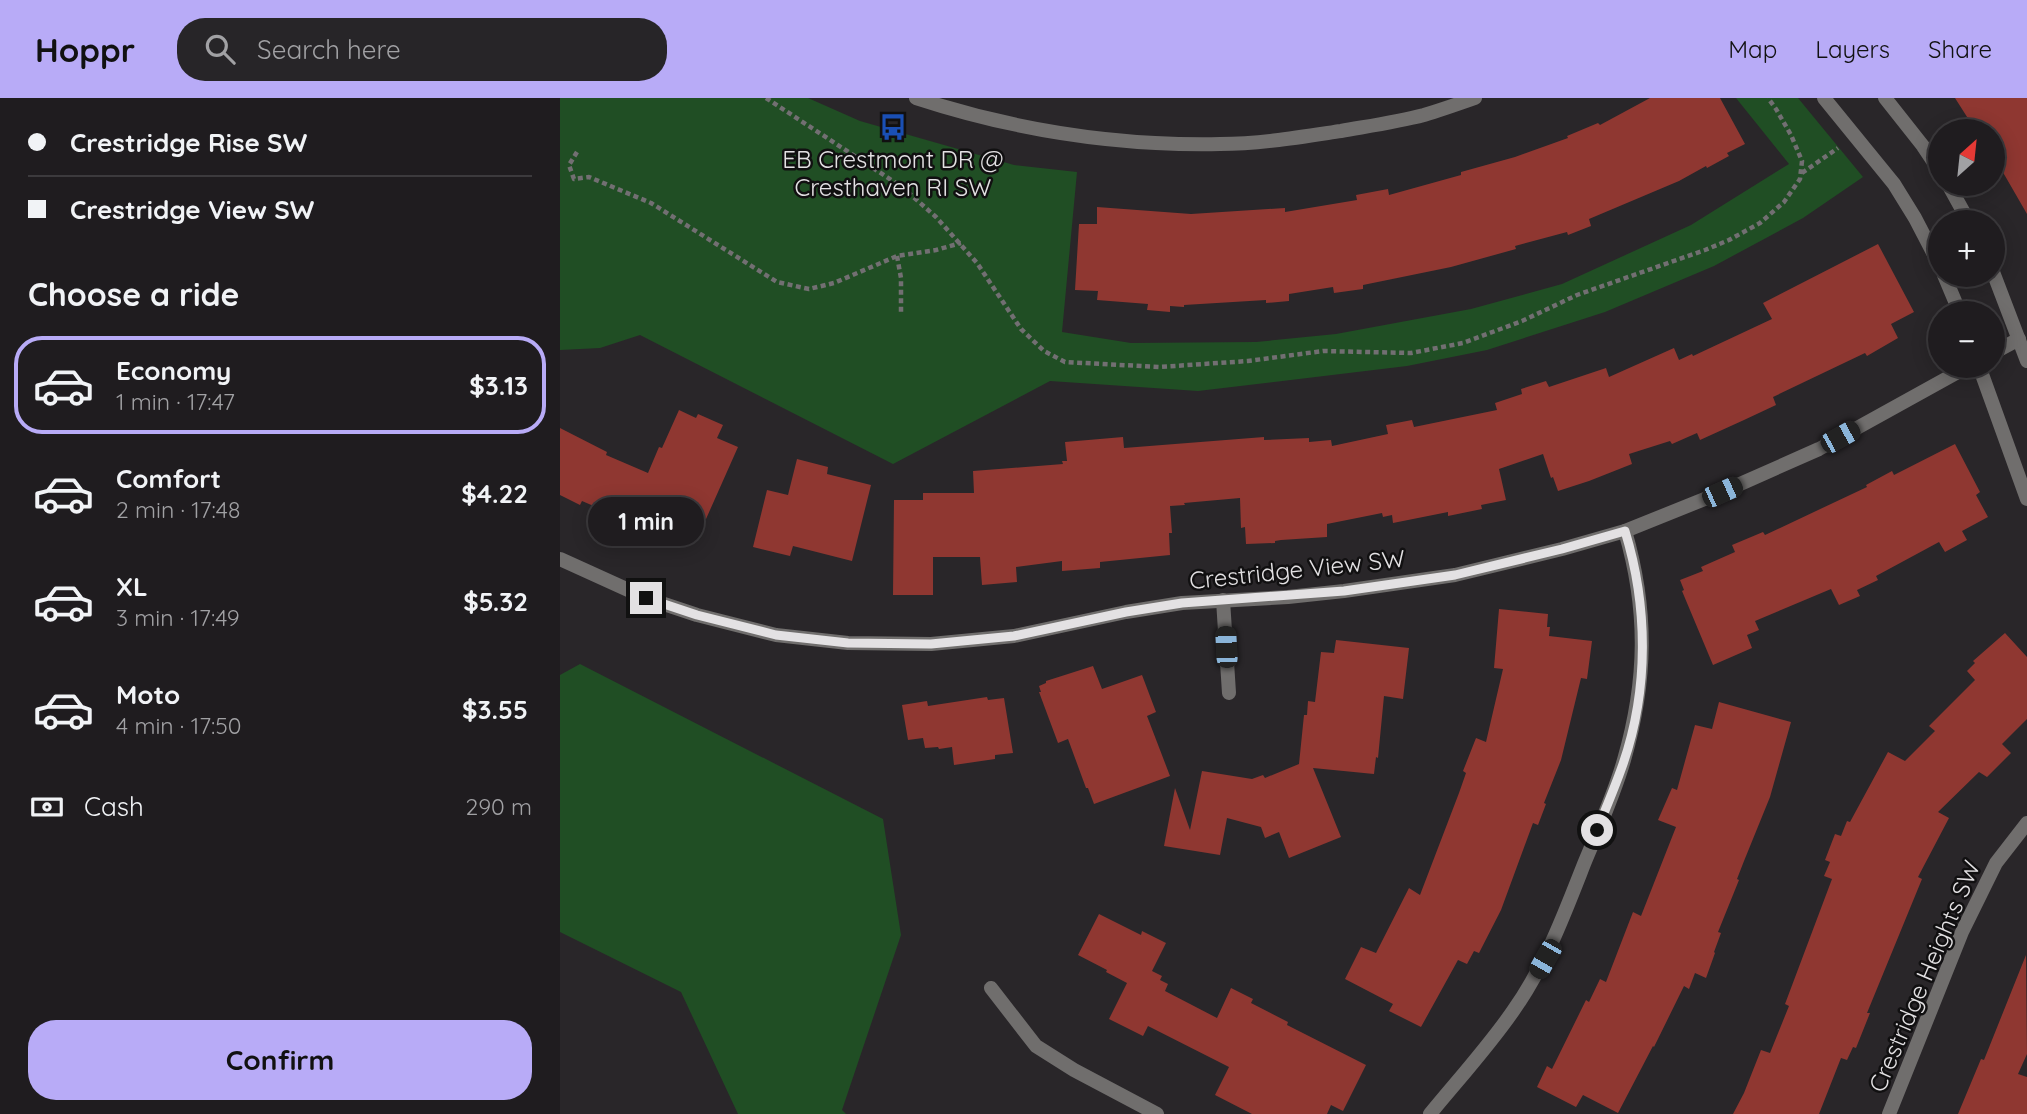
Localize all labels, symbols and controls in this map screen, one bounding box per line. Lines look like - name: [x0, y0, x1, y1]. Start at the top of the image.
- search box: [177, 18, 667, 81]
- text: Hoppr: [35, 29, 135, 70]
- icon: search: [201, 30, 239, 68]
- text: Search here: [257, 33, 401, 66]
- text: Map: [1728, 34, 1777, 64]
- text: Layers: [1815, 34, 1890, 64]
- text: Share: [1928, 34, 1992, 64]
- bus stop icon: EB Crestmont DR @ Cresthaven RI SW: [878, 112, 908, 142]
- north arrow: [1928, 119, 2006, 196]
- map controls: [1928, 119, 2005, 378]
- text: Crestridge Rise SW: [70, 126, 307, 159]
- place label: EB Crestmont DR @ Cresthaven RI SW: [782, 144, 1004, 202]
- text: Crestridge View SW: [70, 193, 314, 226]
- button: +: [1928, 210, 2005, 287]
- text: Choose a ride: [28, 274, 240, 314]
- button: −: [1928, 301, 2005, 378]
- icon: car: [32, 354, 95, 417]
- text: Economy: [116, 354, 231, 387]
- text: $3.13: [469, 369, 528, 402]
- text: 1 min · 17:47: [116, 387, 235, 416]
- car: [1817, 418, 1864, 456]
- icon: car: [32, 462, 95, 525]
- text: Comfort: [116, 462, 221, 495]
- car: [1699, 474, 1746, 510]
- text: $4.22: [461, 477, 528, 510]
- text: 2 min · 17:48: [116, 495, 240, 524]
- callout: 1 min: [588, 496, 704, 546]
- text: 1 min: [618, 507, 674, 536]
- street label: Crestridge View SW: [1188, 543, 1406, 595]
- icon: car: [32, 570, 95, 633]
- text: XL: [116, 570, 148, 603]
- route end: [630, 582, 662, 614]
- text: $5.32: [463, 585, 528, 618]
- text: 3 min · 17:49: [116, 603, 240, 632]
- car: [1215, 625, 1238, 669]
- icon: car: [32, 678, 95, 741]
- text: Moto: [116, 678, 180, 711]
- text: $3.55: [462, 693, 528, 726]
- text: 4 min · 17:50: [116, 711, 241, 740]
- icon: cash: [28, 788, 66, 826]
- text: Cash: [84, 790, 144, 823]
- text: 290 m: [465, 792, 532, 821]
- route start: [1581, 814, 1613, 846]
- street label: Crestridge Heights SW: [1862, 856, 1986, 1096]
- car: [1526, 936, 1565, 982]
- button: Confirm: [28, 1020, 532, 1100]

